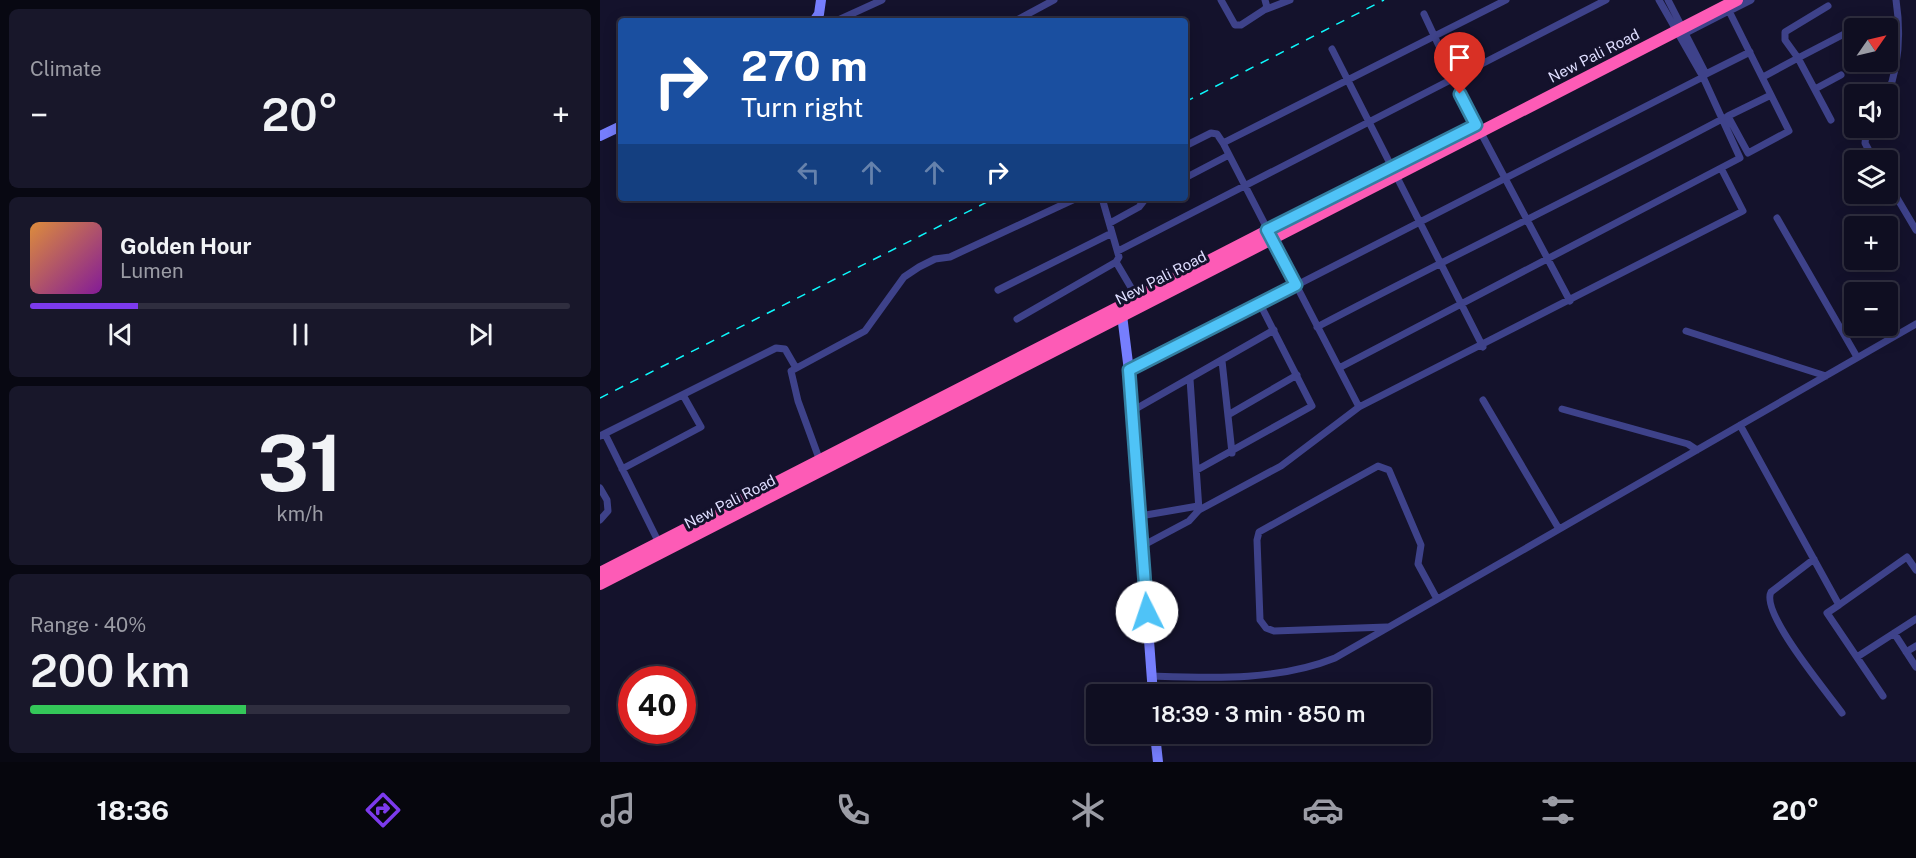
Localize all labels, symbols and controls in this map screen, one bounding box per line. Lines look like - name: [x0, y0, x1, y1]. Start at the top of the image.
- north arrow: [1844, 18, 1898, 72]
- map controls: [1844, 18, 1898, 336]
- street label: New Pali Road: [1545, 25, 1642, 86]
- pin: [1434, 32, 1485, 94]
- text: 270 m: [741, 41, 868, 90]
- icon: arrive: [1443, 41, 1476, 74]
- icon: right: [642, 42, 720, 120]
- text: Climate: [30, 57, 102, 81]
- button: sound: [1844, 84, 1898, 138]
- text: 20°: [261, 88, 339, 141]
- text: Turn right: [741, 91, 864, 123]
- text: −: [30, 96, 48, 134]
- text: +: [552, 96, 570, 134]
- button: layers: [1844, 150, 1898, 204]
- icon: left: [792, 156, 825, 189]
- icon: ahead: [855, 156, 888, 189]
- icon: ahead: [918, 156, 951, 189]
- icon: right: [981, 156, 1014, 189]
- button: +: [1844, 216, 1898, 270]
- text: Golden Hour: [120, 233, 251, 259]
- street label: New Pali Road: [1112, 247, 1209, 308]
- text: Lumen: [120, 259, 184, 283]
- button: −: [1844, 282, 1898, 336]
- icon: previous: [104, 318, 137, 351]
- icon: pause: [284, 318, 317, 351]
- icon: next: [464, 318, 497, 351]
- text: 31: [257, 417, 343, 509]
- street label: New Pali Road: [681, 471, 778, 532]
- text: km/h: [276, 502, 324, 526]
- position arrow: [1115, 580, 1179, 644]
- text: Range · 40%: [30, 613, 146, 637]
- text: 200 km: [30, 644, 190, 697]
- speed limit sign: 40: [618, 666, 696, 744]
- text: 18:39 · 3 min · 850 m: [1152, 701, 1365, 727]
- icon: directions: [362, 789, 404, 831]
- icon: music: [597, 789, 639, 831]
- icon: phone: [832, 789, 874, 831]
- icon: climate: [1067, 789, 1109, 831]
- icon: car: [1302, 789, 1344, 831]
- icon: filters: [1537, 789, 1579, 831]
- text: 18:36: [96, 794, 169, 826]
- text: 20°: [1772, 794, 1819, 826]

